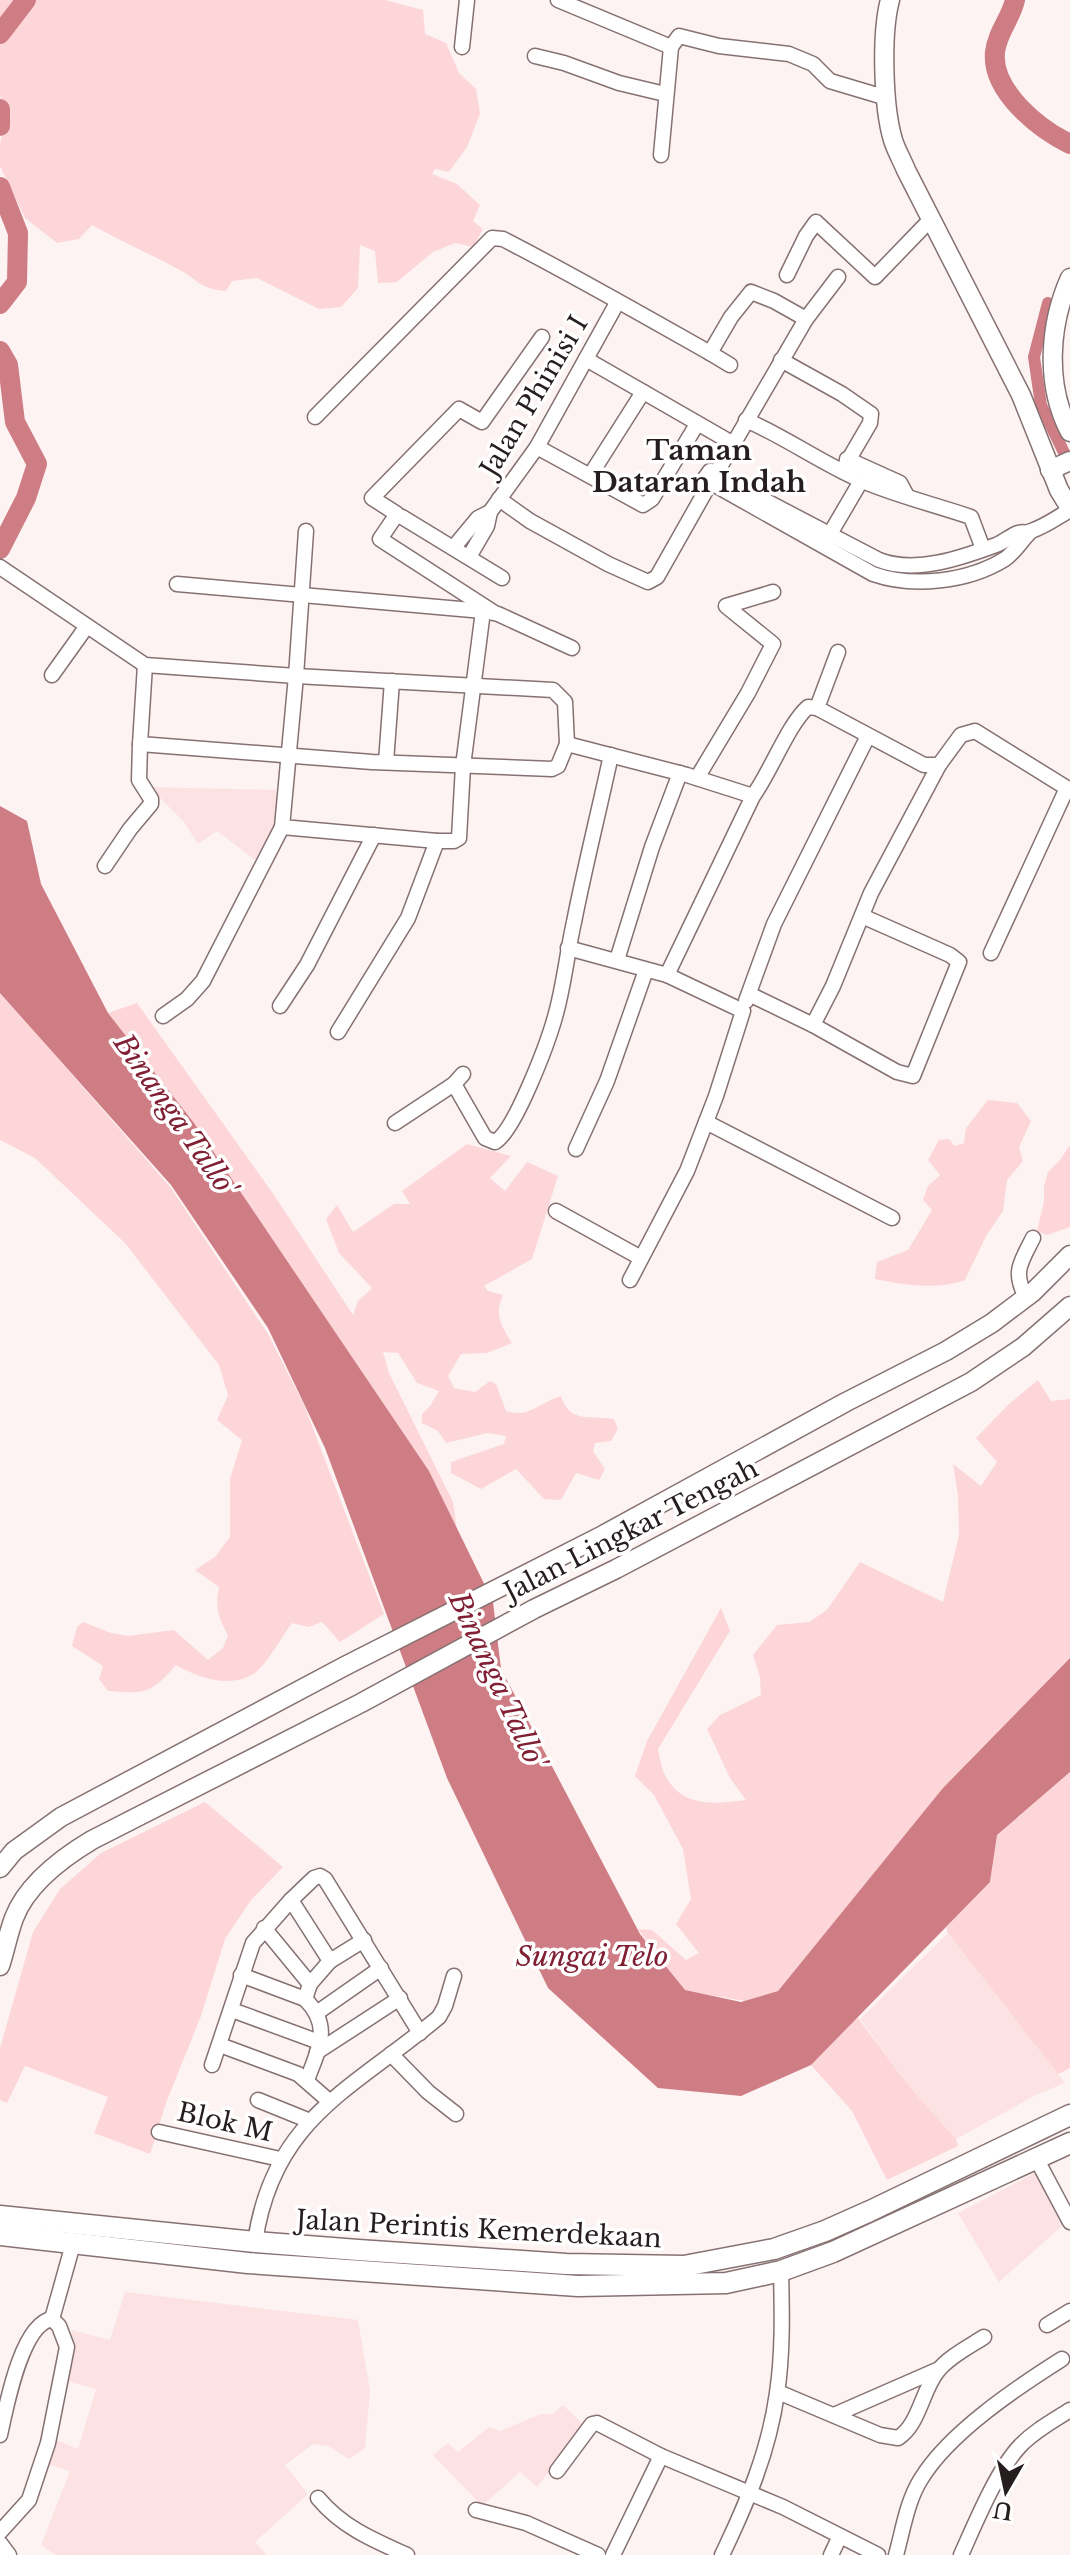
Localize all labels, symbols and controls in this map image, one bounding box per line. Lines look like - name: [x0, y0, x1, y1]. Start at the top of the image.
- street label: Jalan Phinisi I: [472, 310, 595, 485]
- district label: Taman Dataran Indah: [592, 433, 806, 500]
- water label: Binanga Tallo': [106, 1026, 245, 1205]
- street label: Jalan Lingkar Tengah: [496, 1452, 763, 1609]
- water label: Binanga Tallo': [441, 1585, 554, 1776]
- water label: Sungai Telo: [516, 1939, 668, 1974]
- street label: Blok M: [174, 2096, 276, 2148]
- street label: Jalan Perintis Kemerdekaan: [292, 2203, 663, 2255]
- north arrow: [966, 2451, 1046, 2531]
- text: U: [991, 2495, 1015, 2525]

